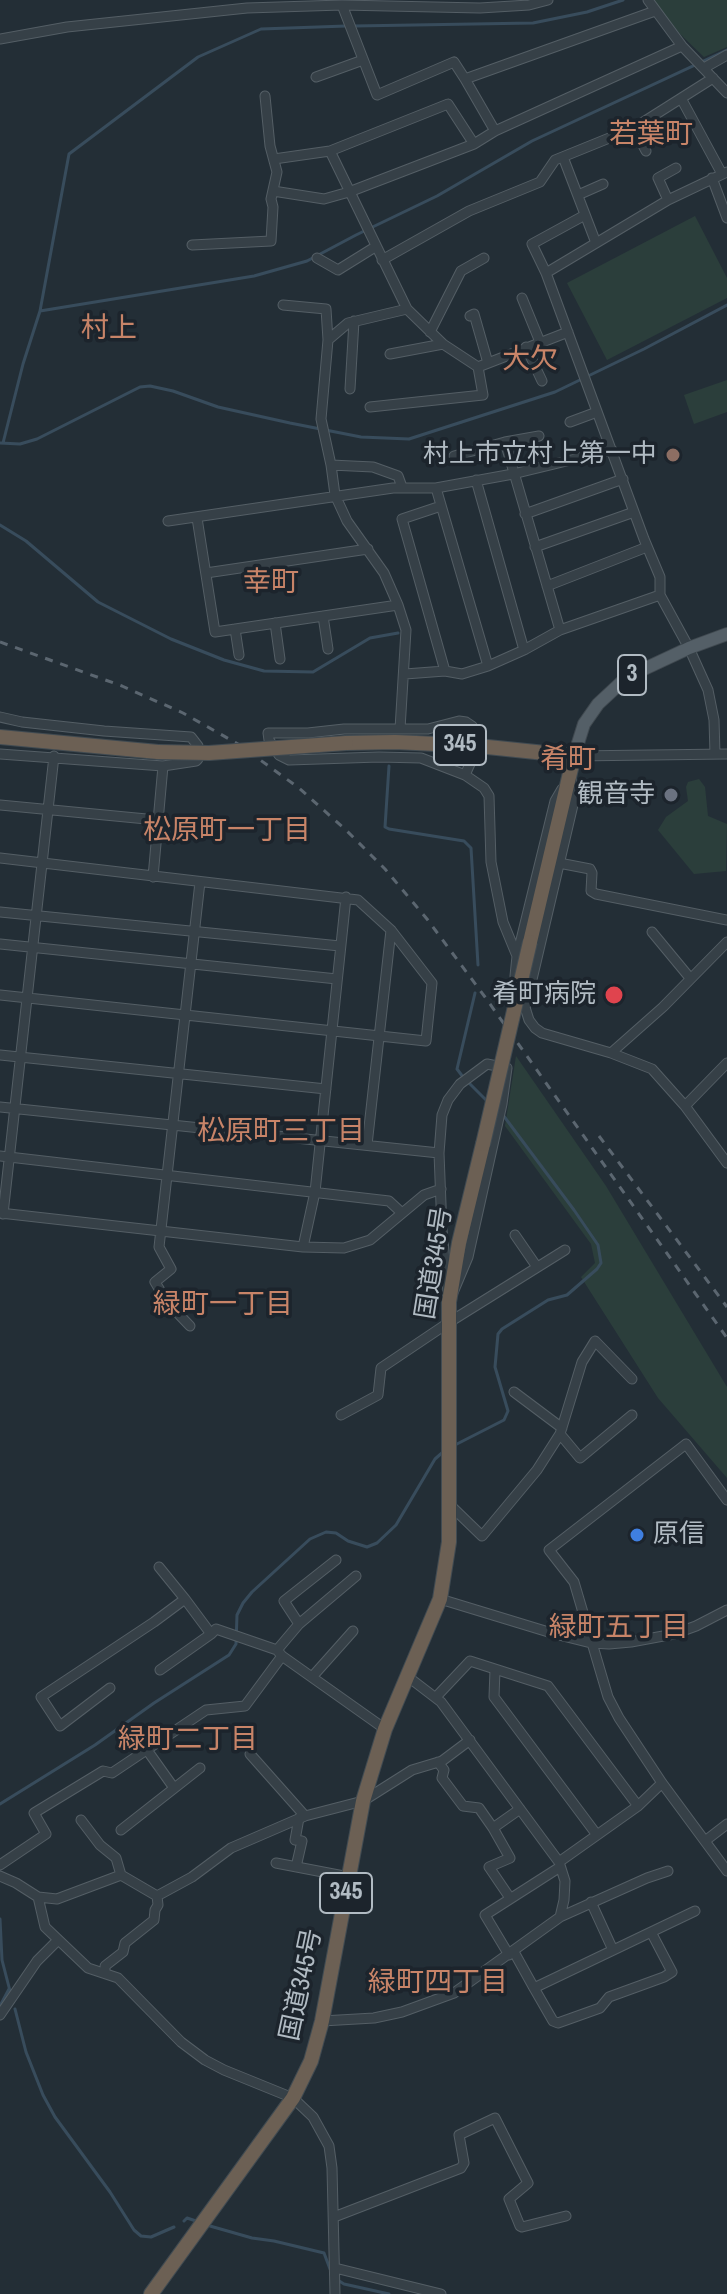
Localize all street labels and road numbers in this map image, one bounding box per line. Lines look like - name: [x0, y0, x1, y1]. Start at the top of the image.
- road number: 3: [618, 655, 646, 695]
- road number: 345: [434, 725, 486, 765]
- street label: 国道345号: [411, 1204, 459, 1322]
- road number: 345: [320, 1873, 372, 1913]
- street label: 国道345号: [275, 1926, 329, 2044]

